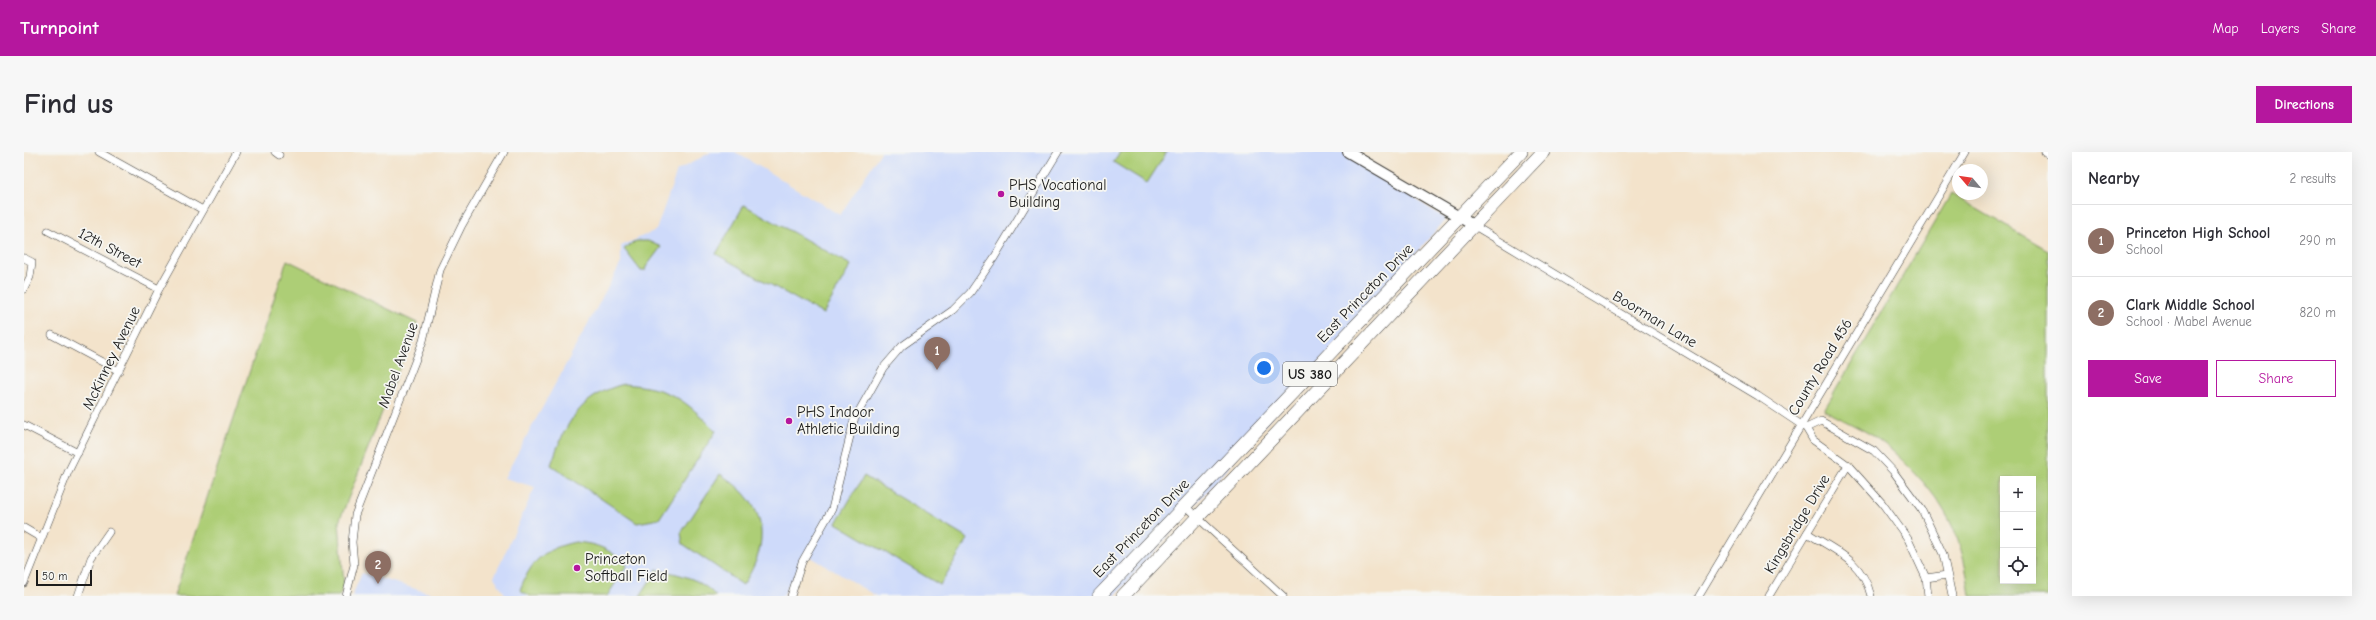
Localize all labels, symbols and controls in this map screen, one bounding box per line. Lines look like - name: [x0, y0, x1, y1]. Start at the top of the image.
- text: Turnpoint: [20, 17, 99, 39]
- text: Map: [2212, 20, 2239, 37]
- text: Layers: [2261, 20, 2299, 37]
- text: Share: [2321, 20, 2356, 37]
- button: Directions: [2256, 86, 2352, 123]
- text: Find us: [24, 88, 113, 120]
- north arrow: [1952, 164, 1988, 200]
- text: Nearby: [2088, 169, 2139, 188]
- text: 2 results: [2289, 171, 2336, 186]
- place label: PHS Vocational Building: [1009, 176, 1107, 211]
- marker: PHS Vocational Building: [996, 189, 1006, 199]
- street label: 12th Street: [75, 224, 145, 272]
- text: Princeton High School: [2126, 224, 2270, 242]
- text: 1: [2098, 233, 2104, 248]
- text: 290 m: [2299, 233, 2336, 248]
- street label: East Princeton Drive: [1313, 239, 1417, 346]
- text: School: [2126, 242, 2163, 257]
- street label: Boorman Lane: [1609, 287, 1701, 352]
- text: Clark Middle School: [2126, 296, 2255, 314]
- street label: McKinney Avenue: [78, 303, 144, 413]
- text: 2: [2098, 305, 2104, 320]
- text: 820 m: [2299, 305, 2336, 320]
- text: School · Mabel Avenue: [2126, 314, 2252, 329]
- street label: County Road 456: [1784, 315, 1856, 419]
- street label: Mabel Avenue: [374, 319, 422, 410]
- pin: 1: [924, 337, 950, 370]
- your location: [1254, 358, 1274, 378]
- button: Save: [2088, 360, 2208, 397]
- button: Share: [2216, 360, 2336, 397]
- road number: US 380: [1283, 362, 1337, 386]
- place label: PHS Indoor Athletic Building: [797, 403, 900, 438]
- marker: PHS Indoor Athletic Building: [784, 416, 794, 426]
- street label: Kingsbridge Drive: [1760, 471, 1834, 577]
- street label: East Princeton Drive: [1089, 474, 1193, 581]
- map controls: [2000, 476, 2036, 584]
- button: +: [2000, 476, 2036, 512]
- button: −: [2000, 512, 2036, 548]
- button: locate: [2000, 548, 2036, 584]
- place label: Princeton Softball Field: [585, 550, 668, 585]
- pin: 2: [365, 551, 391, 584]
- marker: Princeton Softball Field: [572, 563, 582, 573]
- scale bar: [36, 568, 92, 587]
- text: 50 m: [42, 570, 67, 583]

